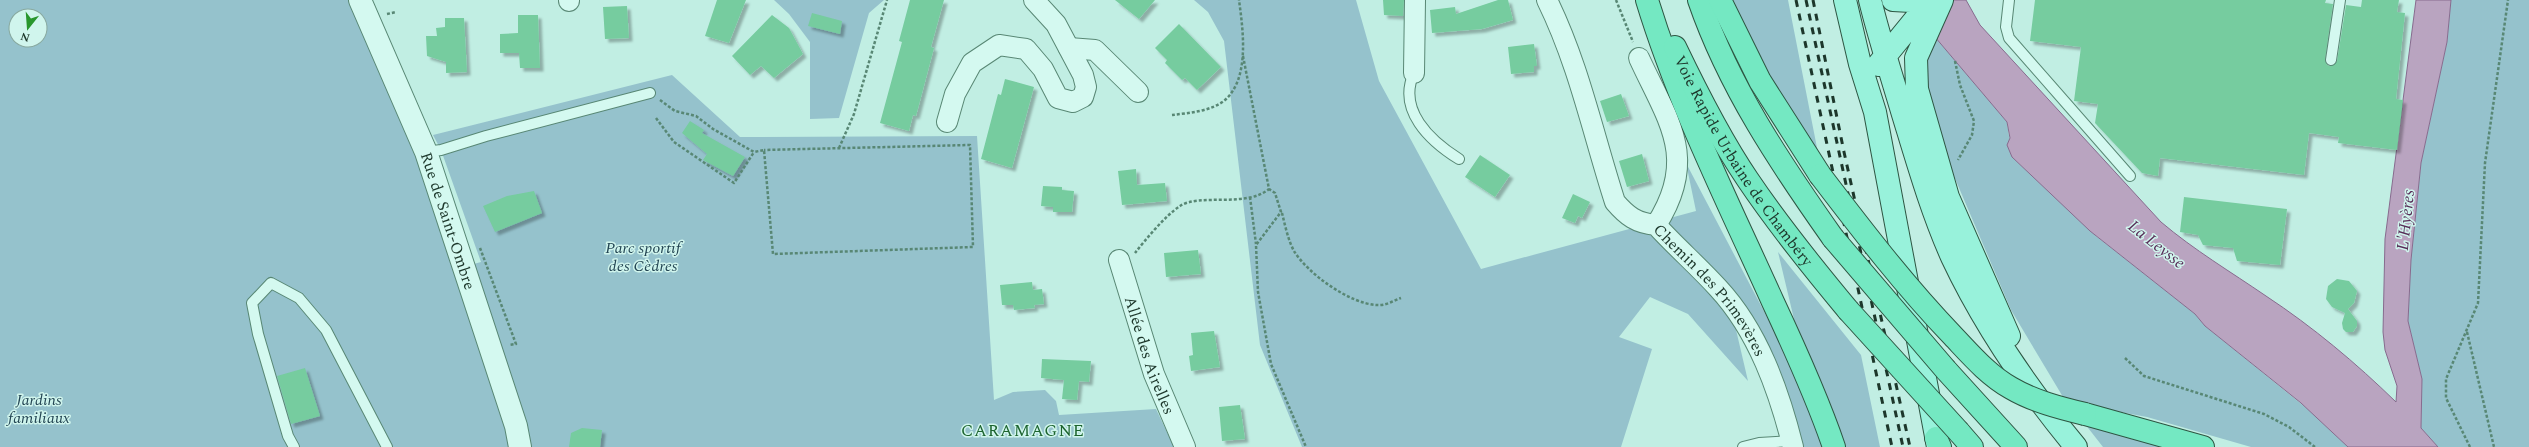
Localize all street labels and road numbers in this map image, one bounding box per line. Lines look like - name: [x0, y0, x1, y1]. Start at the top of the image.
- street label: Voie Rapide Urbaine de Chambéry: [1668, 51, 1819, 273]
- street label: Rue de Saint-Ombre: [414, 149, 481, 293]
- street label: Chemin des Primevères: [1647, 218, 1772, 361]
- street label: Allée des Airelles: [1118, 293, 1181, 418]

